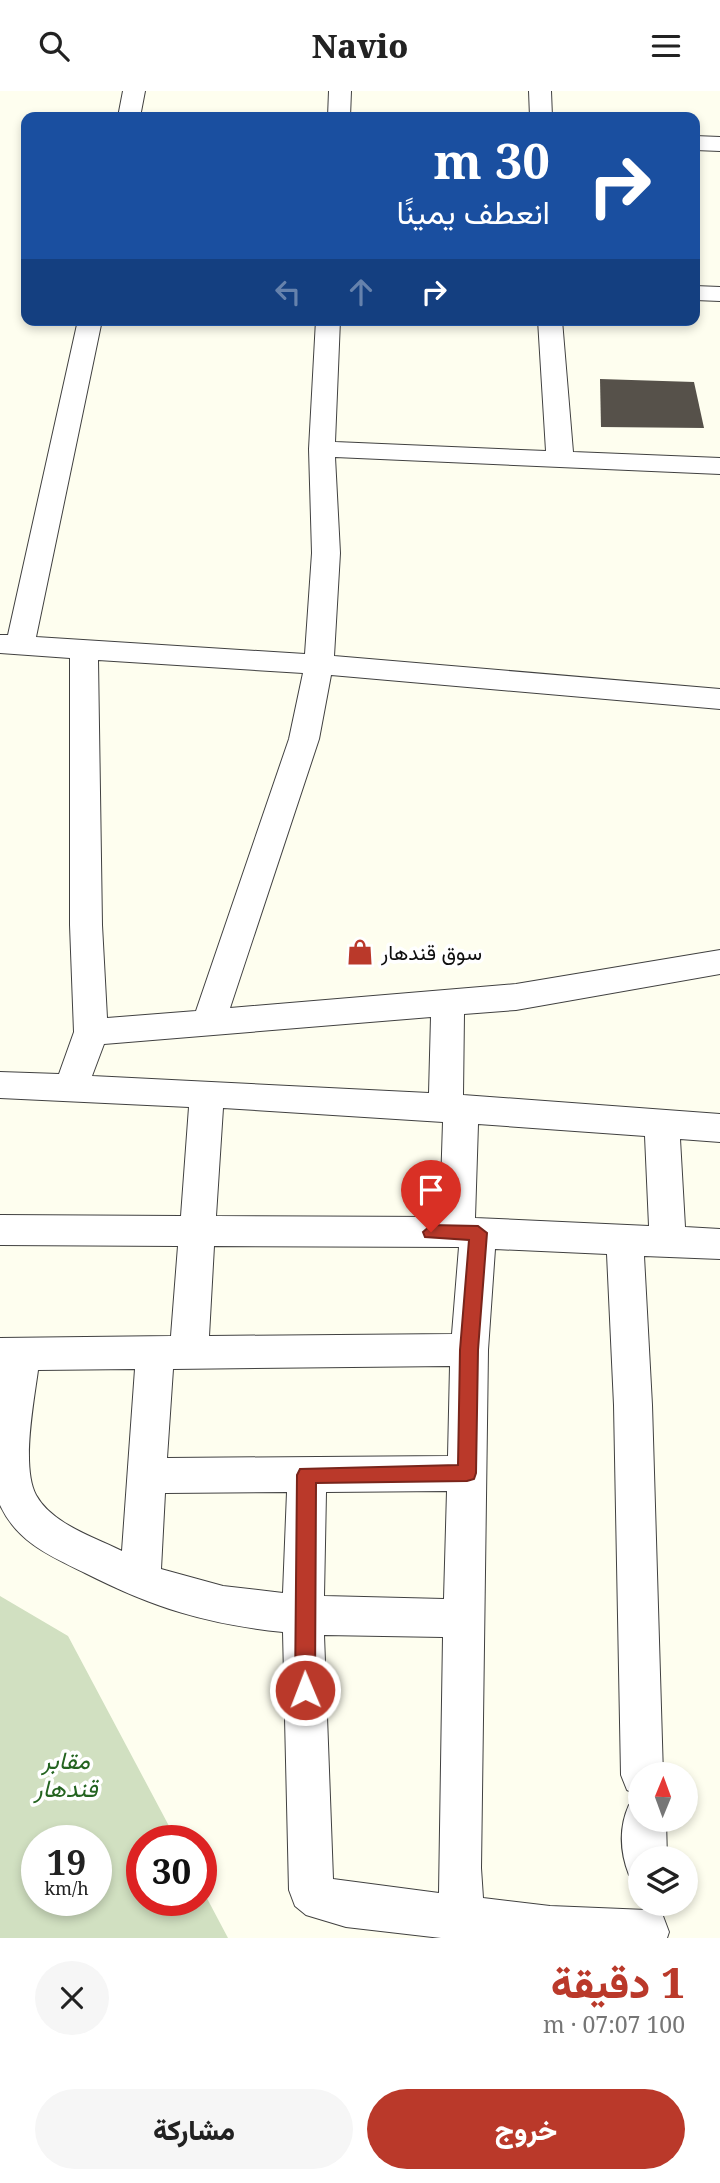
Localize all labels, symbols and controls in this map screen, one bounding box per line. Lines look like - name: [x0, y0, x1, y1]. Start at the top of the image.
- text: Navio: [312, 24, 408, 67]
- icon: search: [35, 27, 73, 65]
- icon: menu: [647, 27, 685, 65]
- text: 30 m: [434, 127, 550, 193]
- icon: right: [574, 140, 665, 231]
- text: انعطف يمينًا: [396, 190, 550, 233]
- icon: left: [269, 273, 307, 311]
- icon: ahead: [342, 273, 380, 311]
- icon: right: [415, 273, 453, 311]
- shop icon: سوق قندهار: [345, 937, 375, 967]
- place label: سوق قندهار: [380, 938, 482, 966]
- pin: [401, 1160, 461, 1232]
- icon: arrive: [412, 1171, 450, 1209]
- position arrow: [268, 1653, 342, 1727]
- park label: مقابر قندهار: [33, 1743, 100, 1804]
- north arrow: [628, 1762, 698, 1832]
- map controls: [628, 1762, 698, 1916]
- speed limit sign: 30: [126, 1825, 217, 1916]
- text: 19: [47, 1838, 86, 1885]
- button: layers: [628, 1846, 698, 1916]
- text: km/h: [44, 1876, 89, 1900]
- text: 1 دقيقة: [551, 1953, 685, 2010]
- button: close: [35, 1961, 109, 2035]
- text: 100 m · 07:07: [543, 2008, 685, 2040]
- button: مشاركة: [35, 2089, 353, 2169]
- button: خروج: [367, 2089, 685, 2169]

